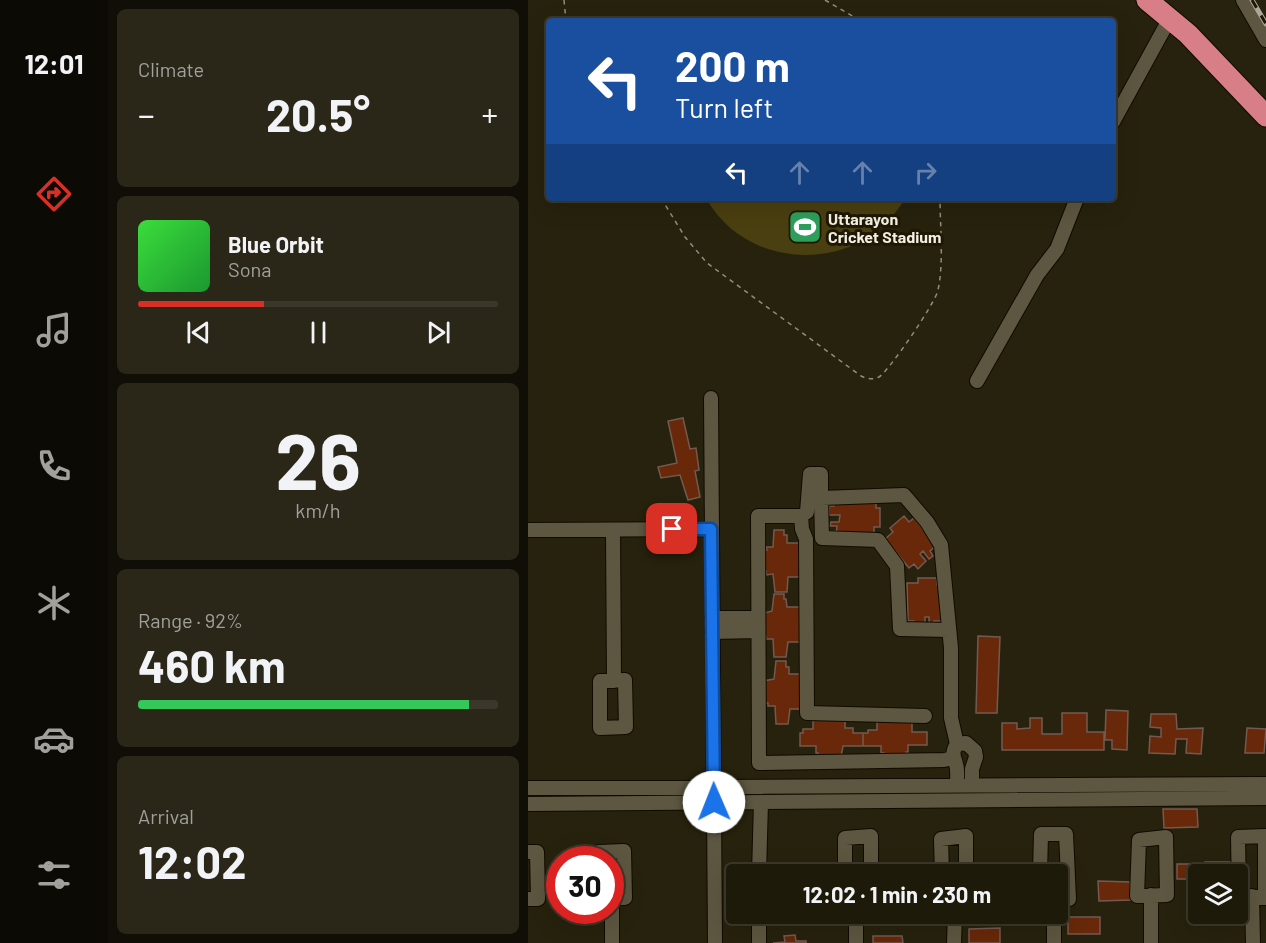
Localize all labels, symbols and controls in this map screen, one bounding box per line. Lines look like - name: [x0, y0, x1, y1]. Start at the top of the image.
- text: 200 m: [675, 40, 790, 90]
- icon: left: [576, 42, 654, 120]
- text: 12:01: [24, 47, 84, 79]
- text: Climate: [138, 57, 204, 81]
- text: 20.5°: [266, 87, 370, 141]
- text: Turn left: [675, 91, 773, 123]
- text: −: [138, 94, 155, 134]
- text: +: [482, 94, 498, 134]
- icon: left: [720, 156, 753, 189]
- icon: ahead: [783, 156, 816, 189]
- icon: ahead: [846, 156, 879, 189]
- icon: right: [909, 156, 942, 189]
- icon: directions: [33, 173, 75, 215]
- sports icon: Uttarayon Cricket Stadium: [787, 209, 823, 245]
- place label: Uttarayon Cricket Stadium: [828, 209, 941, 246]
- text: Blue Orbit: [228, 231, 324, 257]
- text: Sona: [228, 257, 272, 281]
- icon: music: [33, 309, 75, 351]
- icon: previous: [182, 316, 215, 349]
- icon: pause: [302, 316, 335, 349]
- icon: next: [422, 316, 455, 349]
- text: 26: [275, 412, 361, 506]
- icon: phone: [33, 445, 75, 487]
- text: km/h: [295, 498, 341, 522]
- pin: [646, 503, 697, 554]
- icon: arrive: [655, 512, 688, 545]
- icon: climate: [33, 582, 75, 624]
- text: Range · 92%: [138, 608, 243, 632]
- text: 460 km: [138, 638, 286, 692]
- icon: car: [33, 718, 75, 760]
- position arrow: [682, 770, 746, 834]
- text: Arrival: [138, 804, 194, 828]
- text: 12:02: [138, 834, 246, 888]
- speed limit sign: 30: [546, 846, 624, 924]
- icon: filters: [33, 854, 75, 896]
- map controls: [1188, 864, 1248, 924]
- button: layers: [1188, 864, 1248, 924]
- text: 12:02 · 1 min · 230 m: [803, 881, 991, 907]

